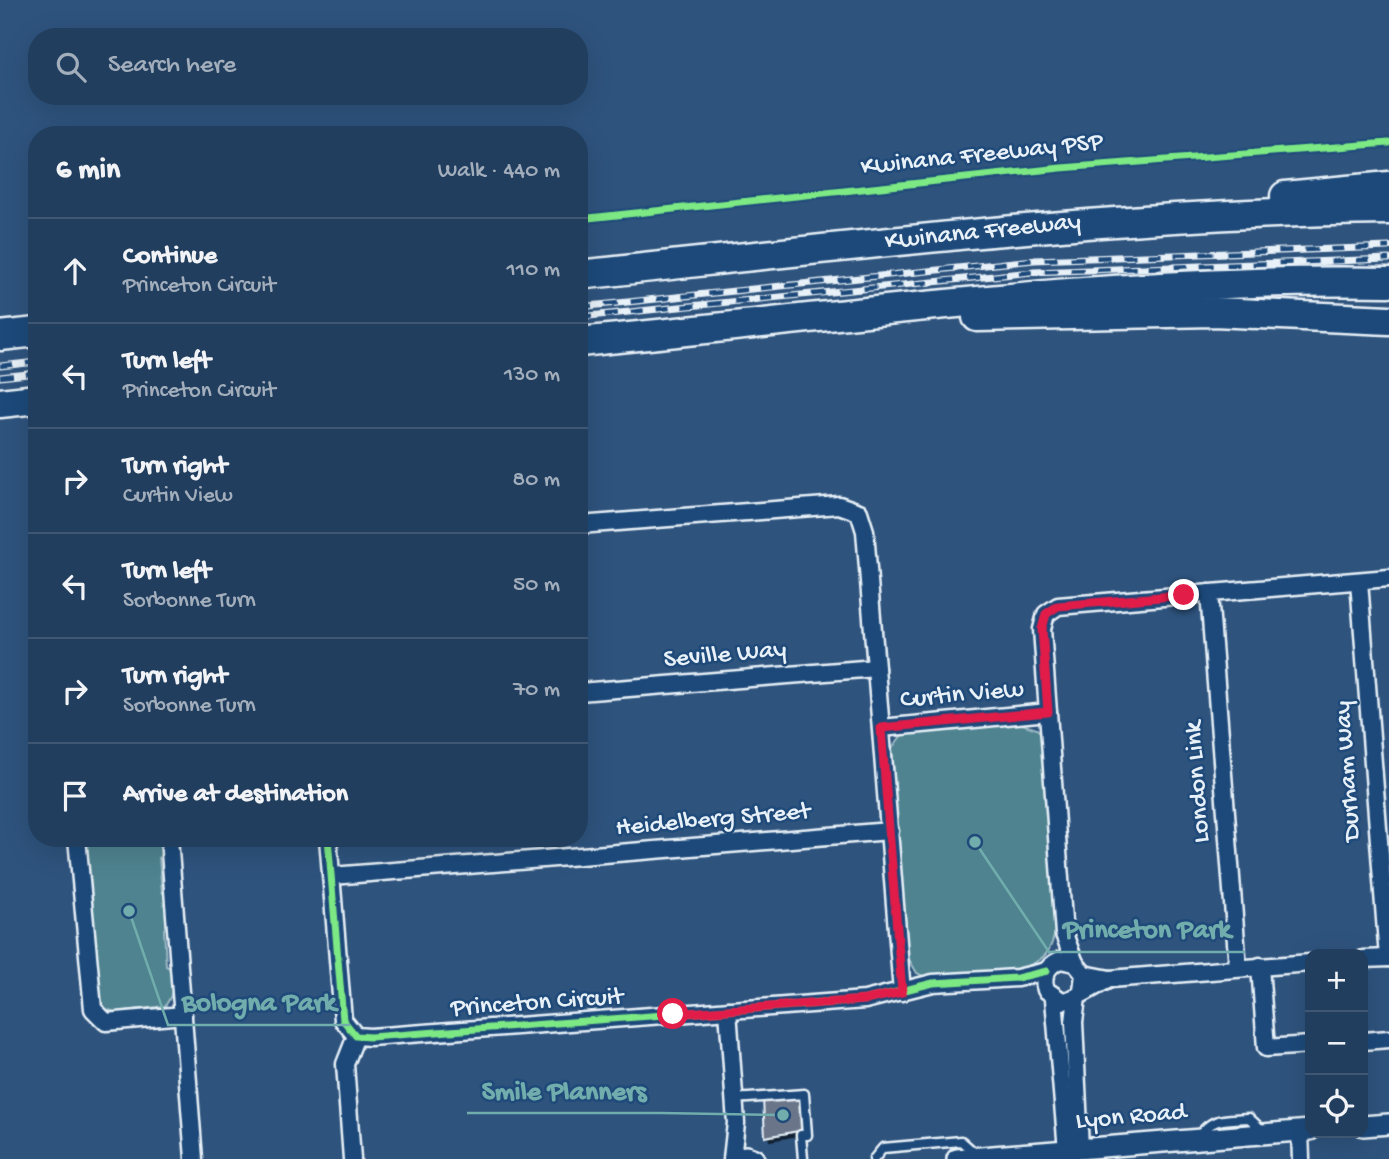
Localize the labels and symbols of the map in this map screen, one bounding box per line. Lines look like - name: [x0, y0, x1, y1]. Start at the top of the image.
- street label: Kwinana Freeway PSP: [859, 128, 1105, 184]
- street label: Kwinana Freeway: [884, 207, 1083, 259]
- route end: [1168, 579, 1199, 610]
- street label: Seville Way: [662, 635, 788, 677]
- street label: Curtin View: [899, 675, 1025, 717]
- street label: Durham Way: [1329, 700, 1370, 844]
- street label: London Link: [1179, 718, 1219, 844]
- street label: Heidelberg Street: [615, 797, 814, 845]
- callout: Princeton Park: [1049, 903, 1245, 952]
- text: Princeton Park: [1061, 915, 1235, 948]
- callout: Bologna Park: [168, 976, 350, 1025]
- street label: Princeton Circuit: [449, 982, 627, 1026]
- text: Bologna Park: [181, 988, 340, 1021]
- route start: [657, 998, 688, 1029]
- callout: Smile Planners: [467, 1064, 660, 1113]
- text: Smile Planners: [482, 1077, 648, 1110]
- street label: Lyon Road: [1074, 1098, 1189, 1138]

